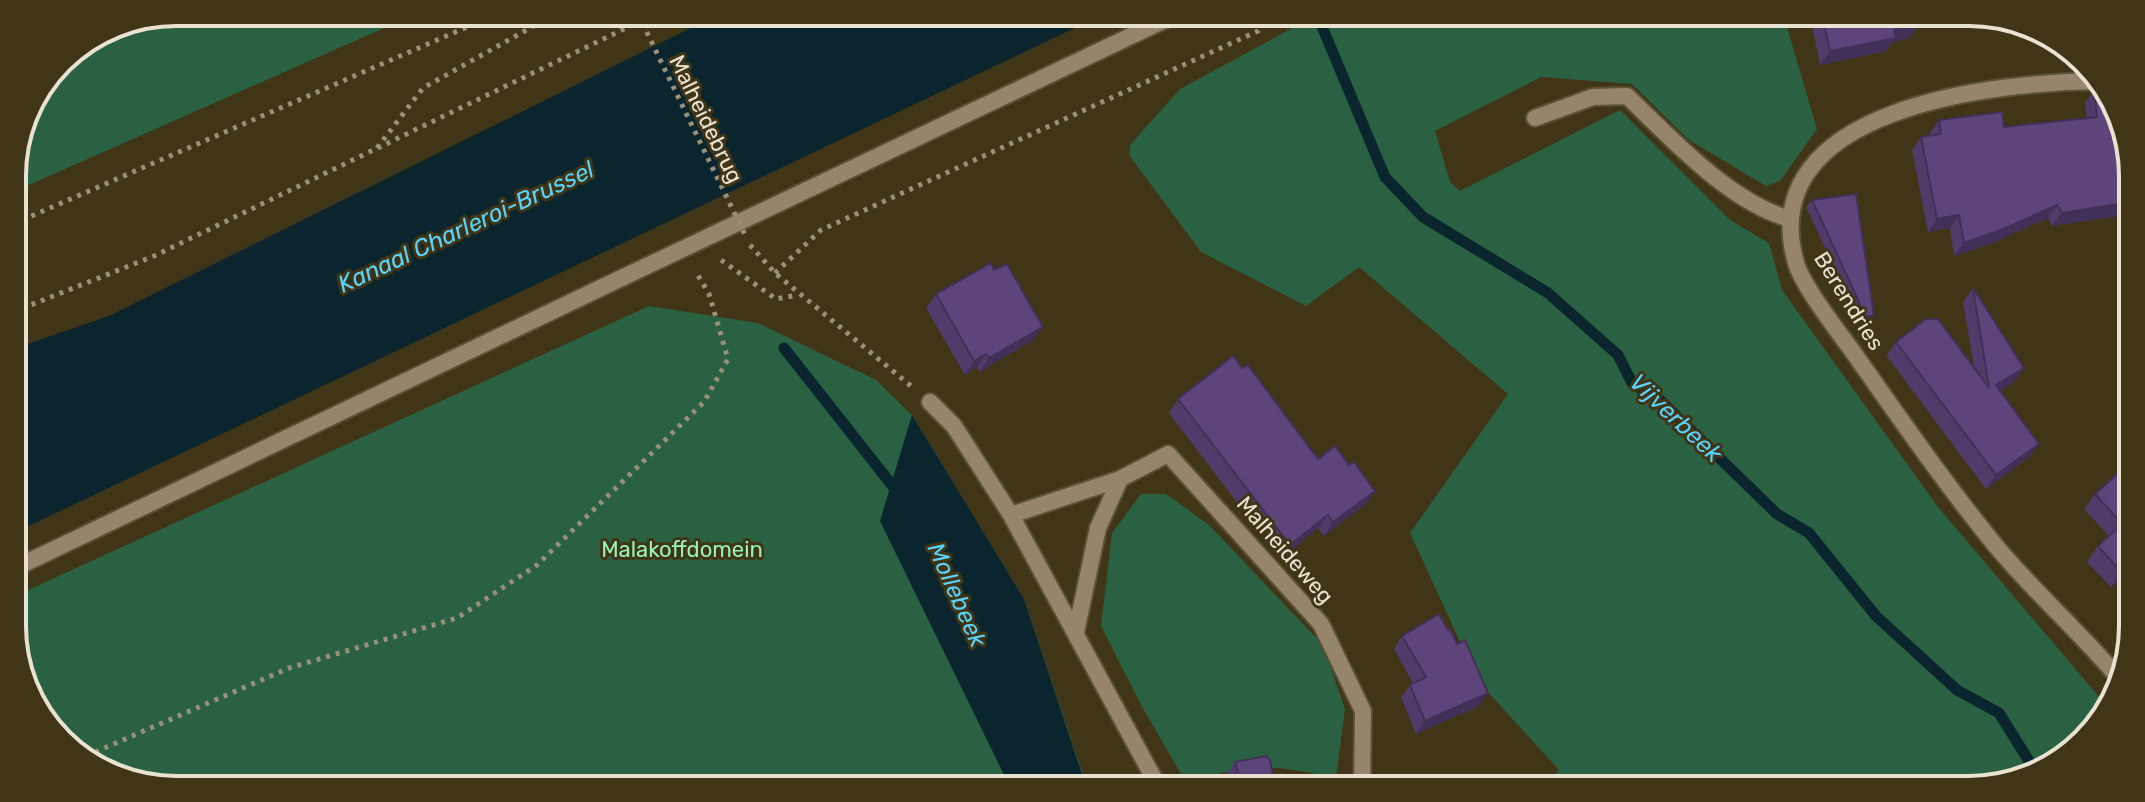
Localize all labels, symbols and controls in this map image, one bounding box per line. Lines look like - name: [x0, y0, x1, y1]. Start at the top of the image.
- street label: Malheidebrug: [663, 51, 749, 187]
- water label: Kanaal Charleroi-Brussel: [334, 155, 599, 299]
- street label: Berendries: [1808, 247, 1890, 355]
- water label: Vijverbeek: [1624, 368, 1729, 468]
- street label: Malheideweg: [1231, 491, 1339, 609]
- park label: Malakoffdomein: [601, 536, 763, 563]
- water label: Mollebeek: [922, 538, 993, 652]

